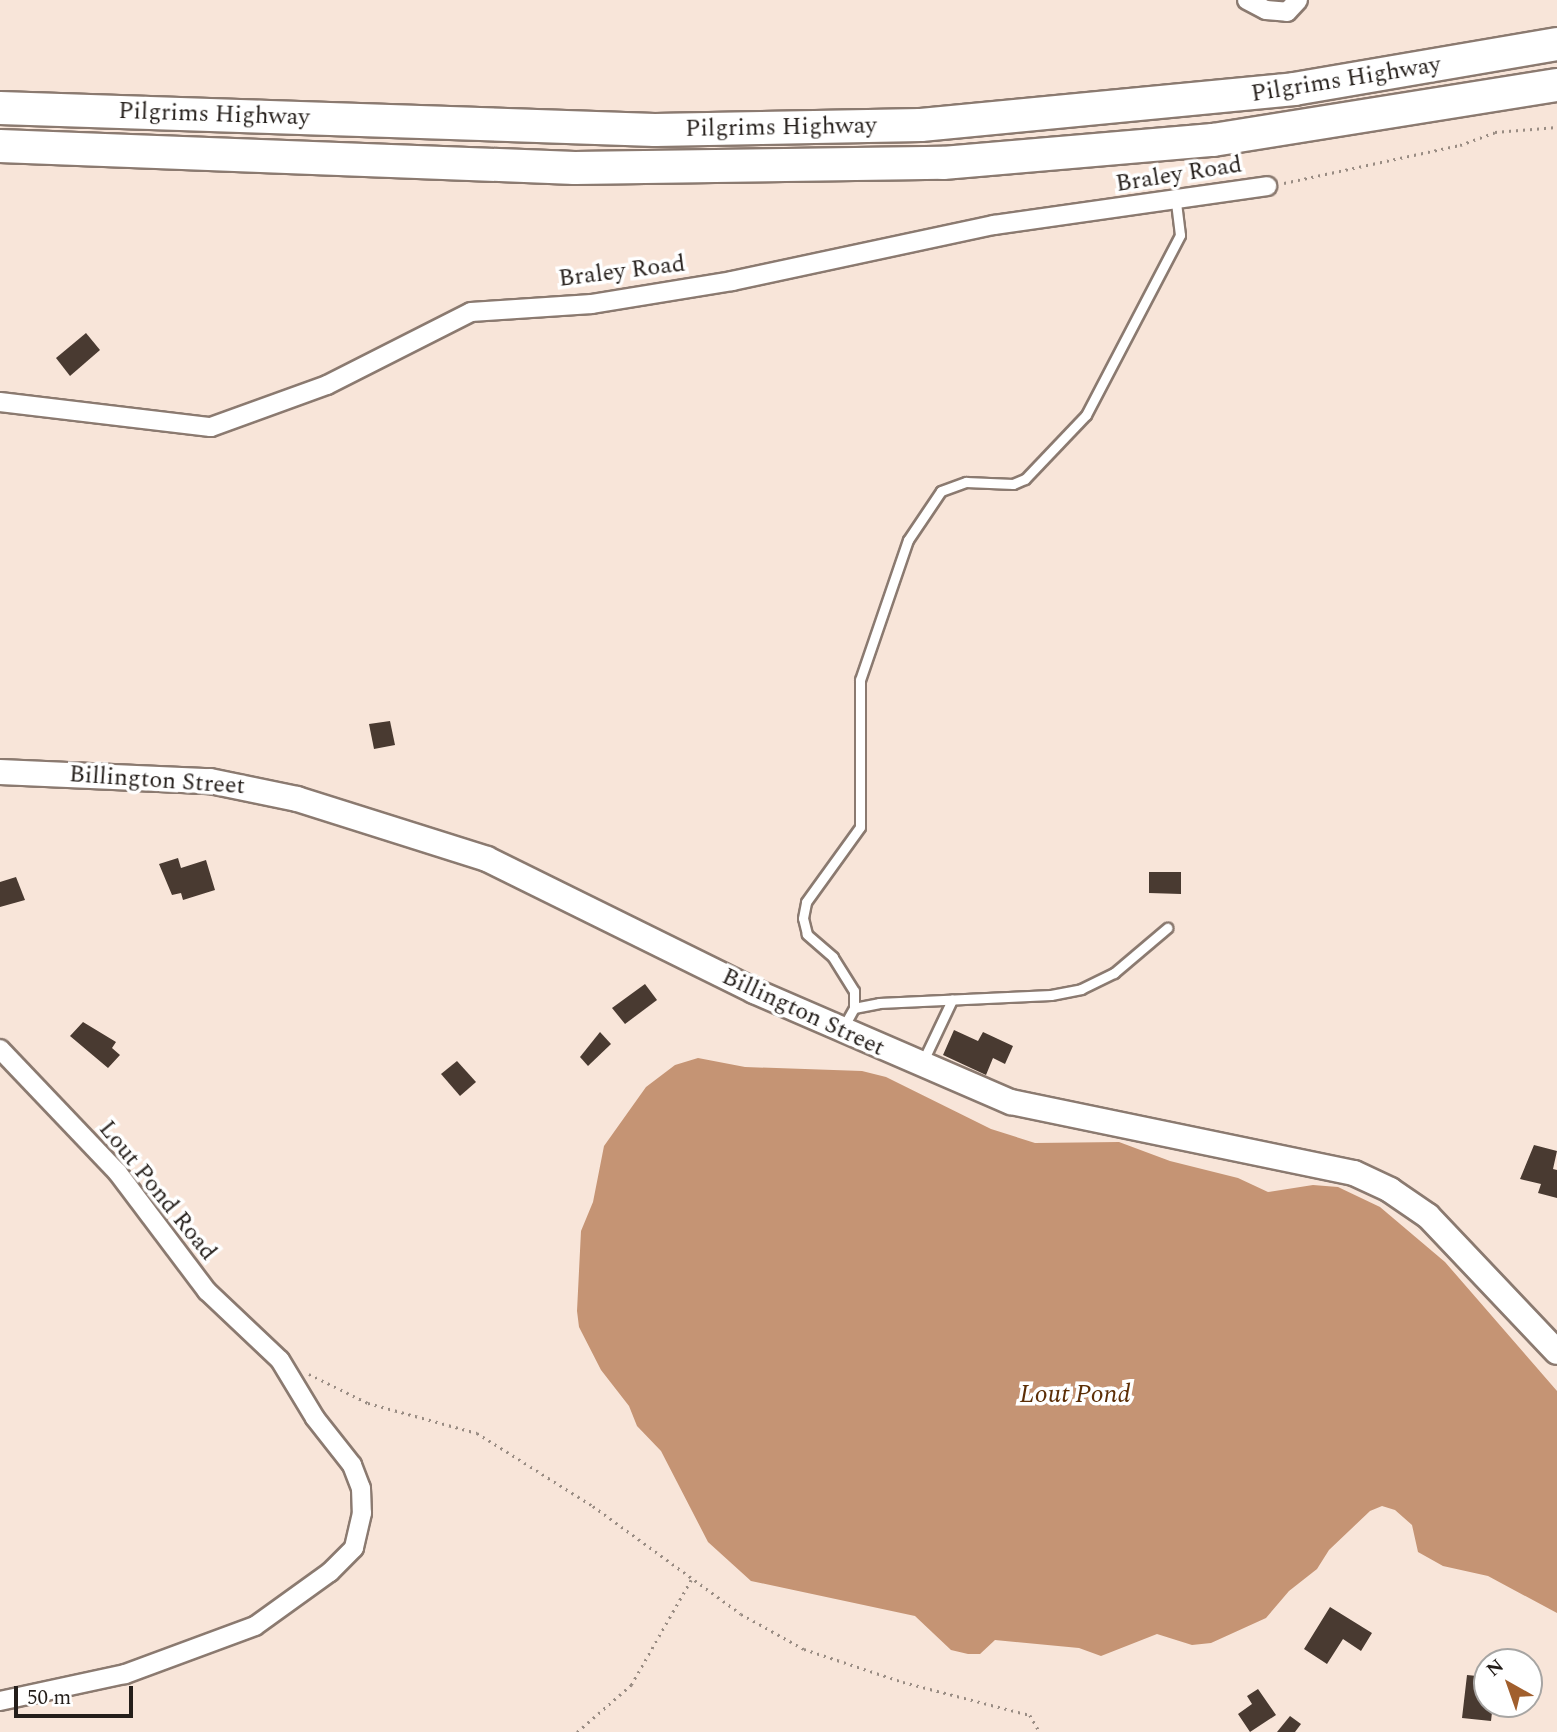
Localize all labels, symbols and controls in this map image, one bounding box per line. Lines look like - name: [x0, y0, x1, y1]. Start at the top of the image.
- street label: Pilgrims Highway: [1249, 51, 1443, 109]
- street label: Pilgrims Highway: [118, 97, 310, 133]
- street label: Pilgrims Highway: [685, 112, 877, 144]
- street label: Braley Road: [1114, 151, 1244, 199]
- street label: Braley Road: [557, 250, 687, 294]
- street label: Billington Street: [68, 760, 246, 802]
- street label: Billington Street: [717, 963, 889, 1063]
- street label: Lout Pond Road: [92, 1115, 222, 1267]
- water label: Lout Pond: [1019, 1379, 1131, 1411]
- north arrow: [1473, 1648, 1543, 1718]
- text: N: [1480, 1652, 1511, 1684]
- scale bar: [18, 1672, 136, 1716]
- text: 50 m: [27, 1682, 71, 1714]

